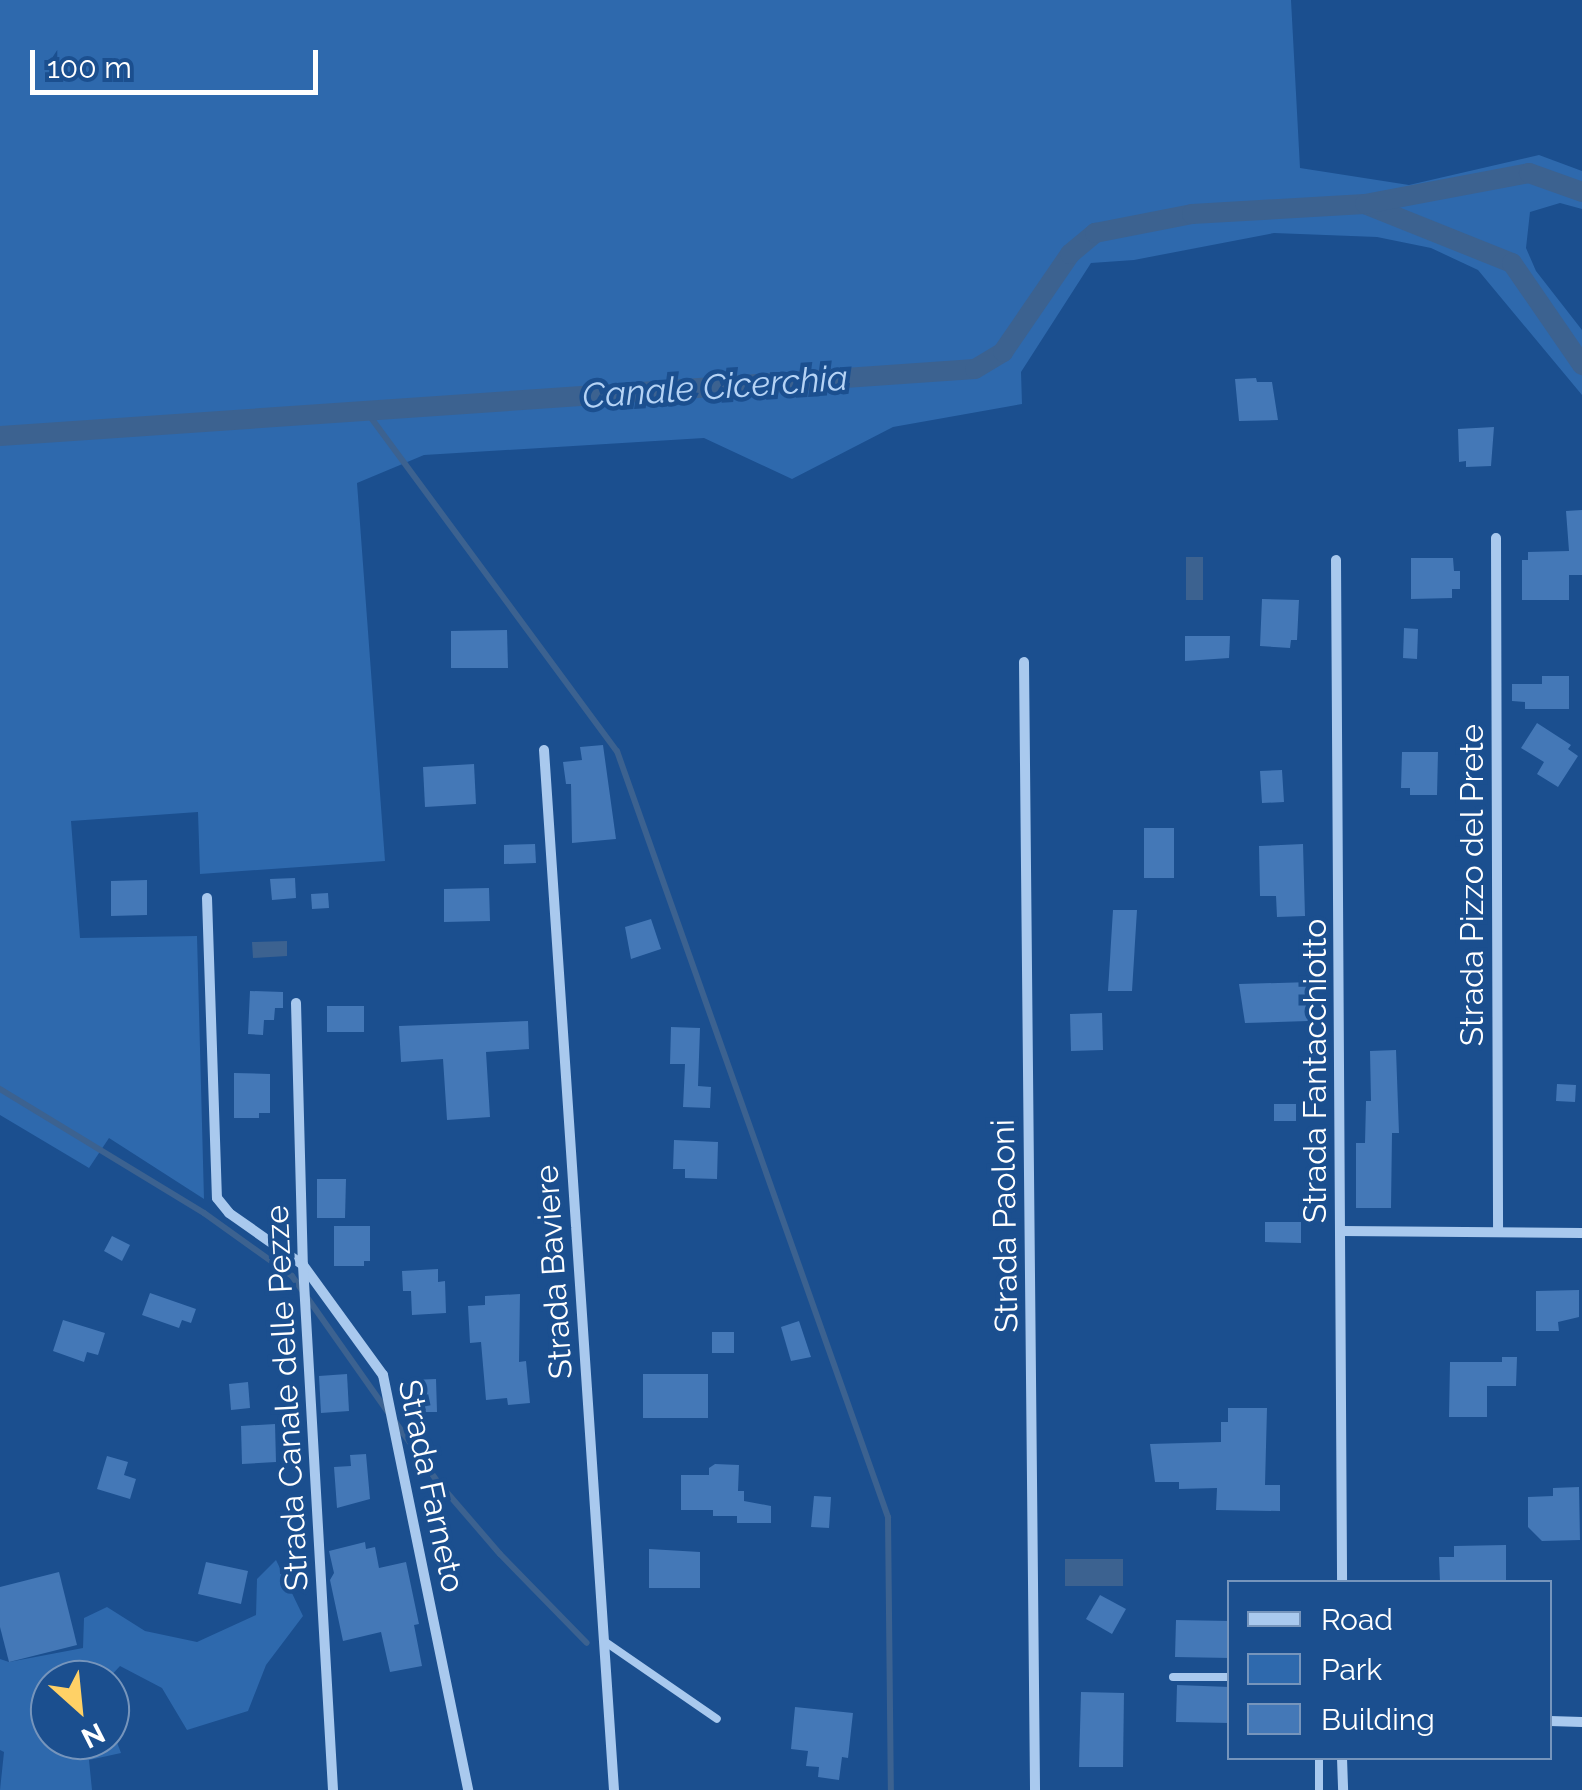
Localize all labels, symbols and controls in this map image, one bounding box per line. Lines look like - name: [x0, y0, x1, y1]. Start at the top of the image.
- scale bar: [35, 30, 322, 92]
- text: 100 m: [47, 50, 132, 85]
- water label: Canale Cicerchia: [581, 357, 849, 417]
- street label: Strada Pizzo del Prete: [1453, 723, 1491, 1047]
- street label: Strada Fantacchiotto: [1296, 919, 1334, 1223]
- street label: Strada Paoloni: [984, 1119, 1026, 1333]
- street label: Strada Baviere: [527, 1164, 581, 1380]
- street label: Strada Canale delle Pezze: [258, 1204, 316, 1592]
- street label: Strada Farneto: [390, 1376, 472, 1596]
- legend: [1227, 1580, 1552, 1760]
- text: Road: [1321, 1602, 1393, 1637]
- text: Park: [1321, 1652, 1382, 1687]
- north arrow: [30, 1660, 130, 1760]
- text: Building: [1321, 1702, 1435, 1737]
- text: N: [76, 1716, 110, 1755]

